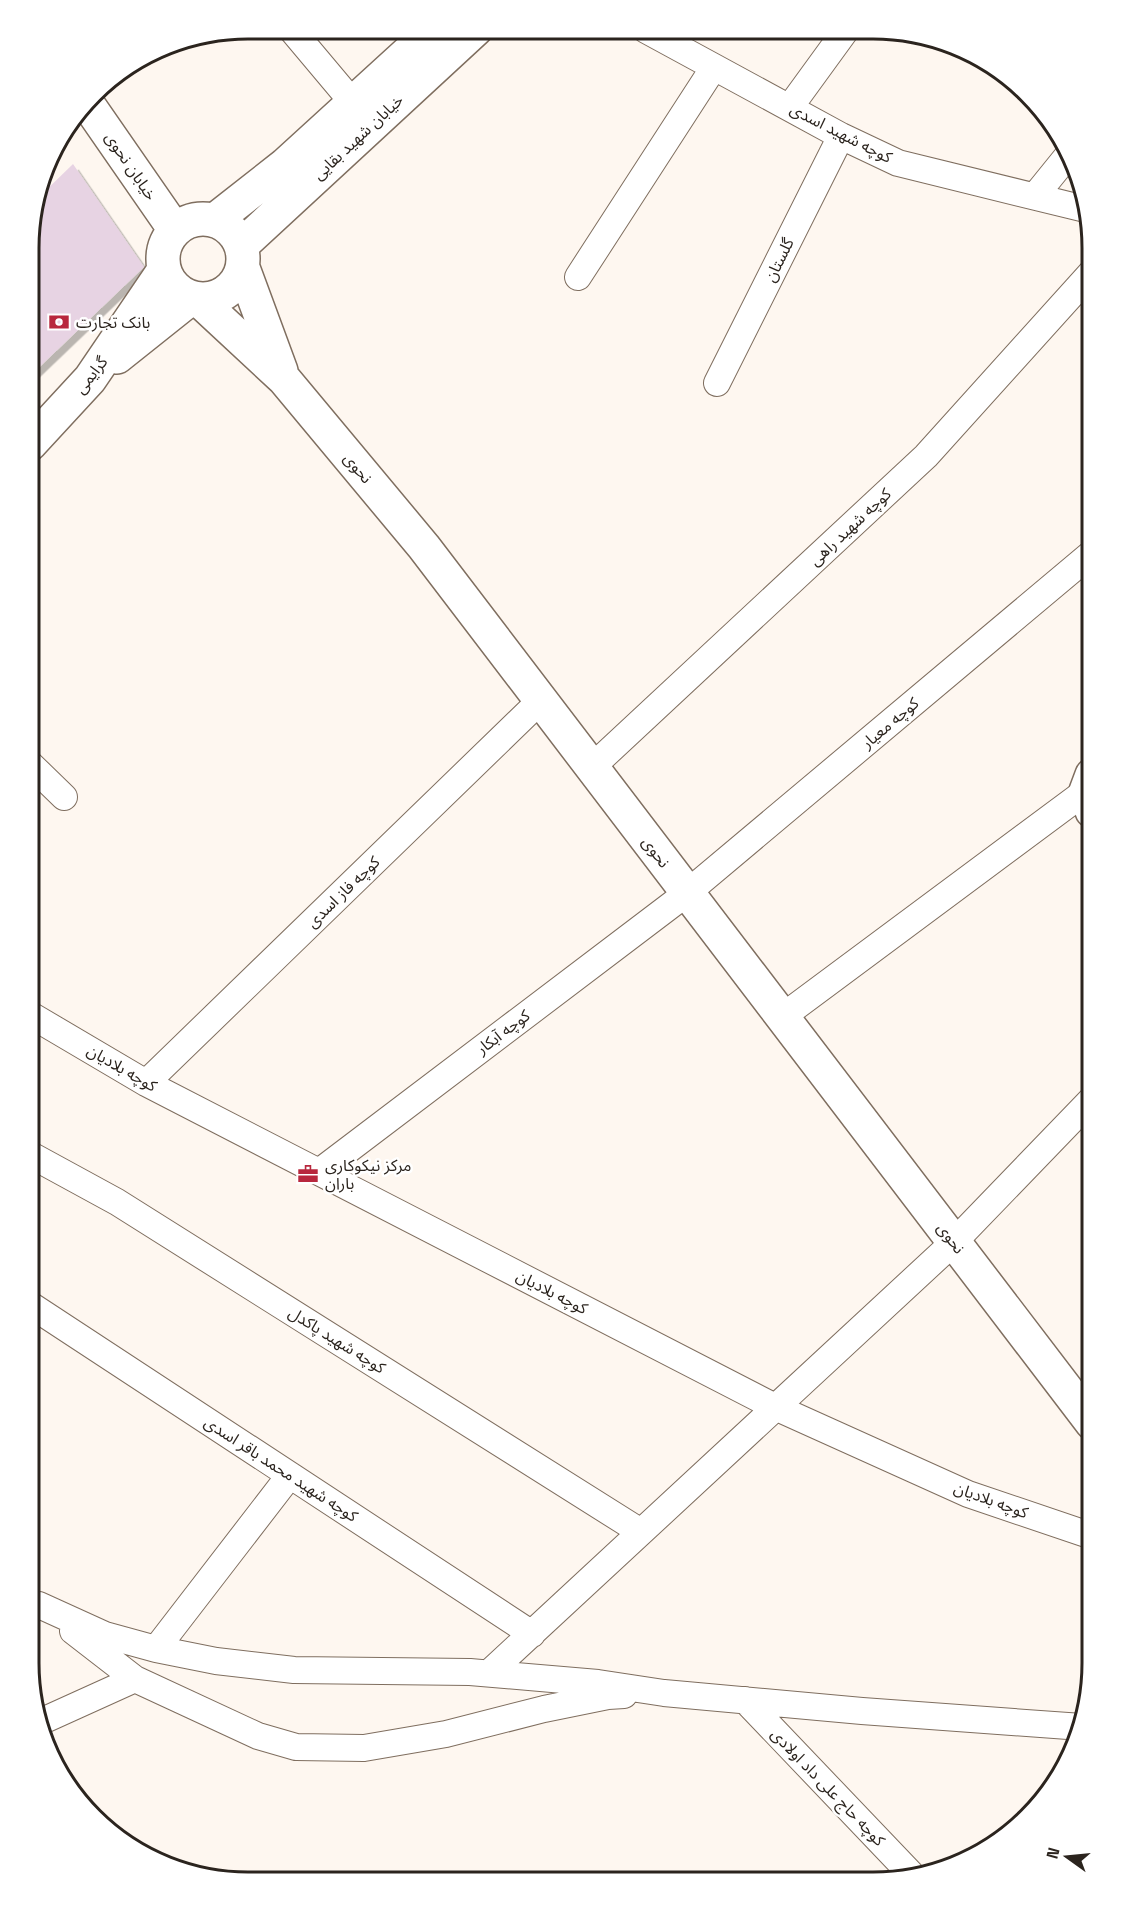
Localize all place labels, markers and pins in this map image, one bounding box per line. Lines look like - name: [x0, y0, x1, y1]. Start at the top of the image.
- bank icon: بانک تجارت: [47, 310, 71, 334]
- place label: بانک تجارت: [76, 312, 150, 333]
- place label: مرکز نیکوکاری باران: [325, 1155, 411, 1194]
- office icon: مرکز نیکوکاری باران: [296, 1162, 320, 1186]

